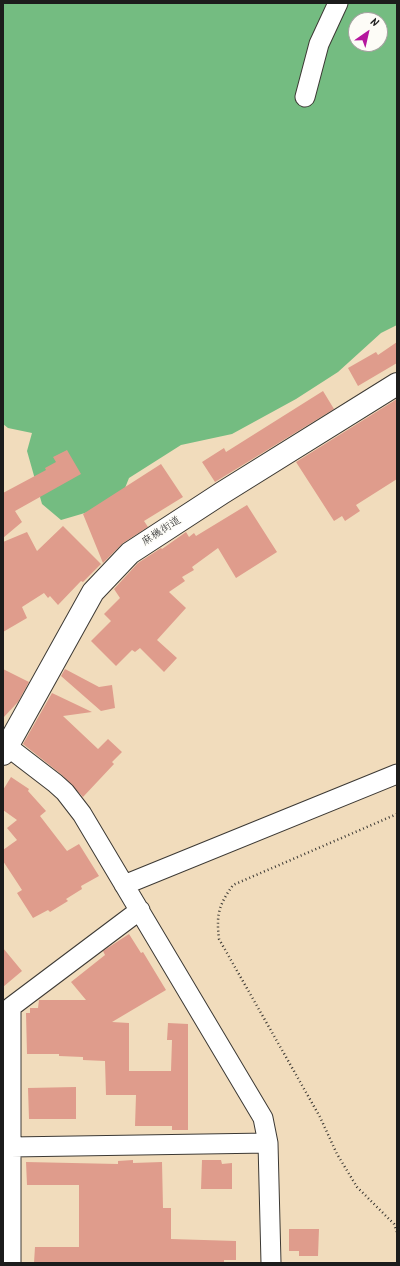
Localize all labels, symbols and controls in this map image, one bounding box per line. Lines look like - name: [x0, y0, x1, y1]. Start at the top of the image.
- north arrow: [348, 12, 388, 52]
- text: N: [366, 13, 382, 32]
- street label: 麻機街道: [140, 514, 184, 550]

